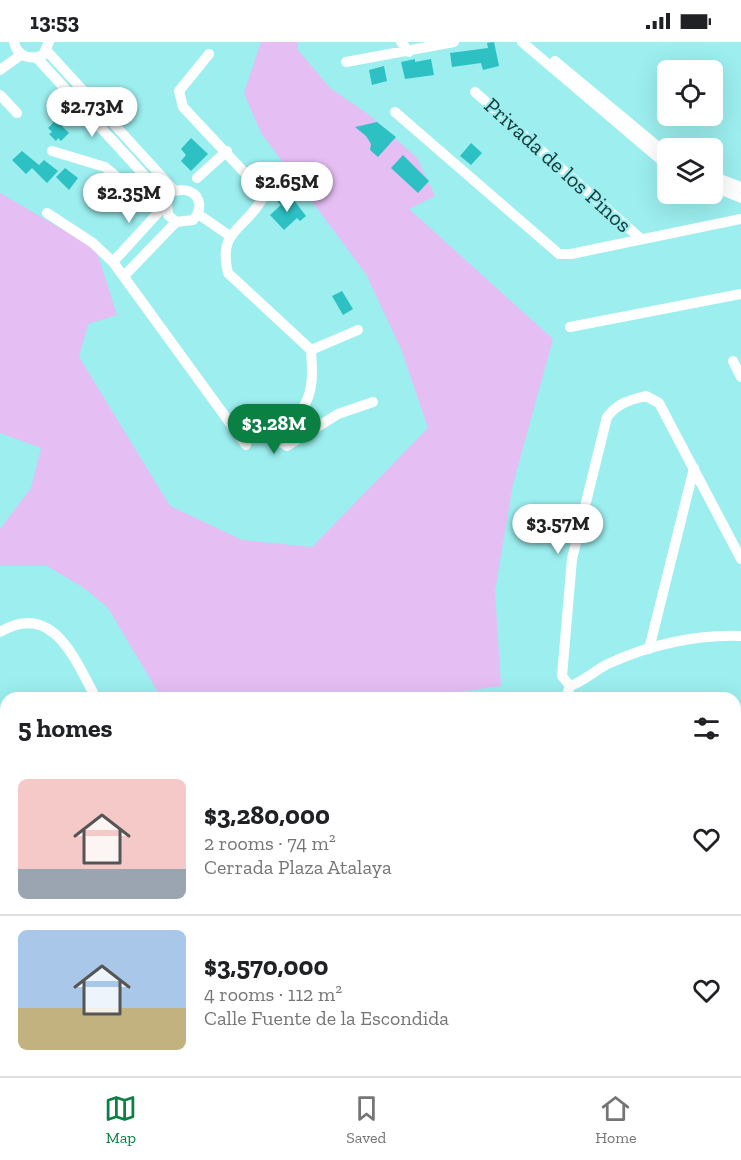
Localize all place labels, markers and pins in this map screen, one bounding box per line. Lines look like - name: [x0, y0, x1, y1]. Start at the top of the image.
- pin: $2.73M: [43, 87, 141, 138]
- pin: $2.65M: [238, 162, 336, 213]
- pin: $2.35M: [80, 173, 178, 224]
- pin: $3.28M: [225, 404, 323, 455]
- pin: $3.57M: [509, 504, 607, 555]

